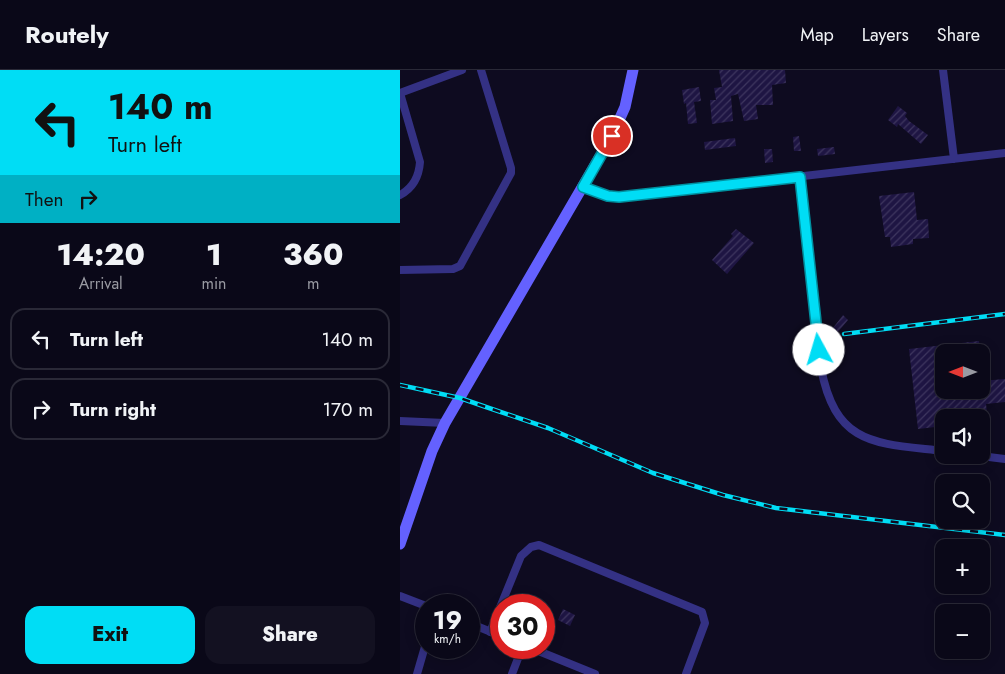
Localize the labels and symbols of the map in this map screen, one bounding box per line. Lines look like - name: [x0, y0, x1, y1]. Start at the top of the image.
- pin: [591, 115, 633, 157]
- position arrow: [792, 323, 844, 375]
- north arrow: [935, 344, 990, 399]
- speed limit sign: 30: [490, 594, 555, 659]

